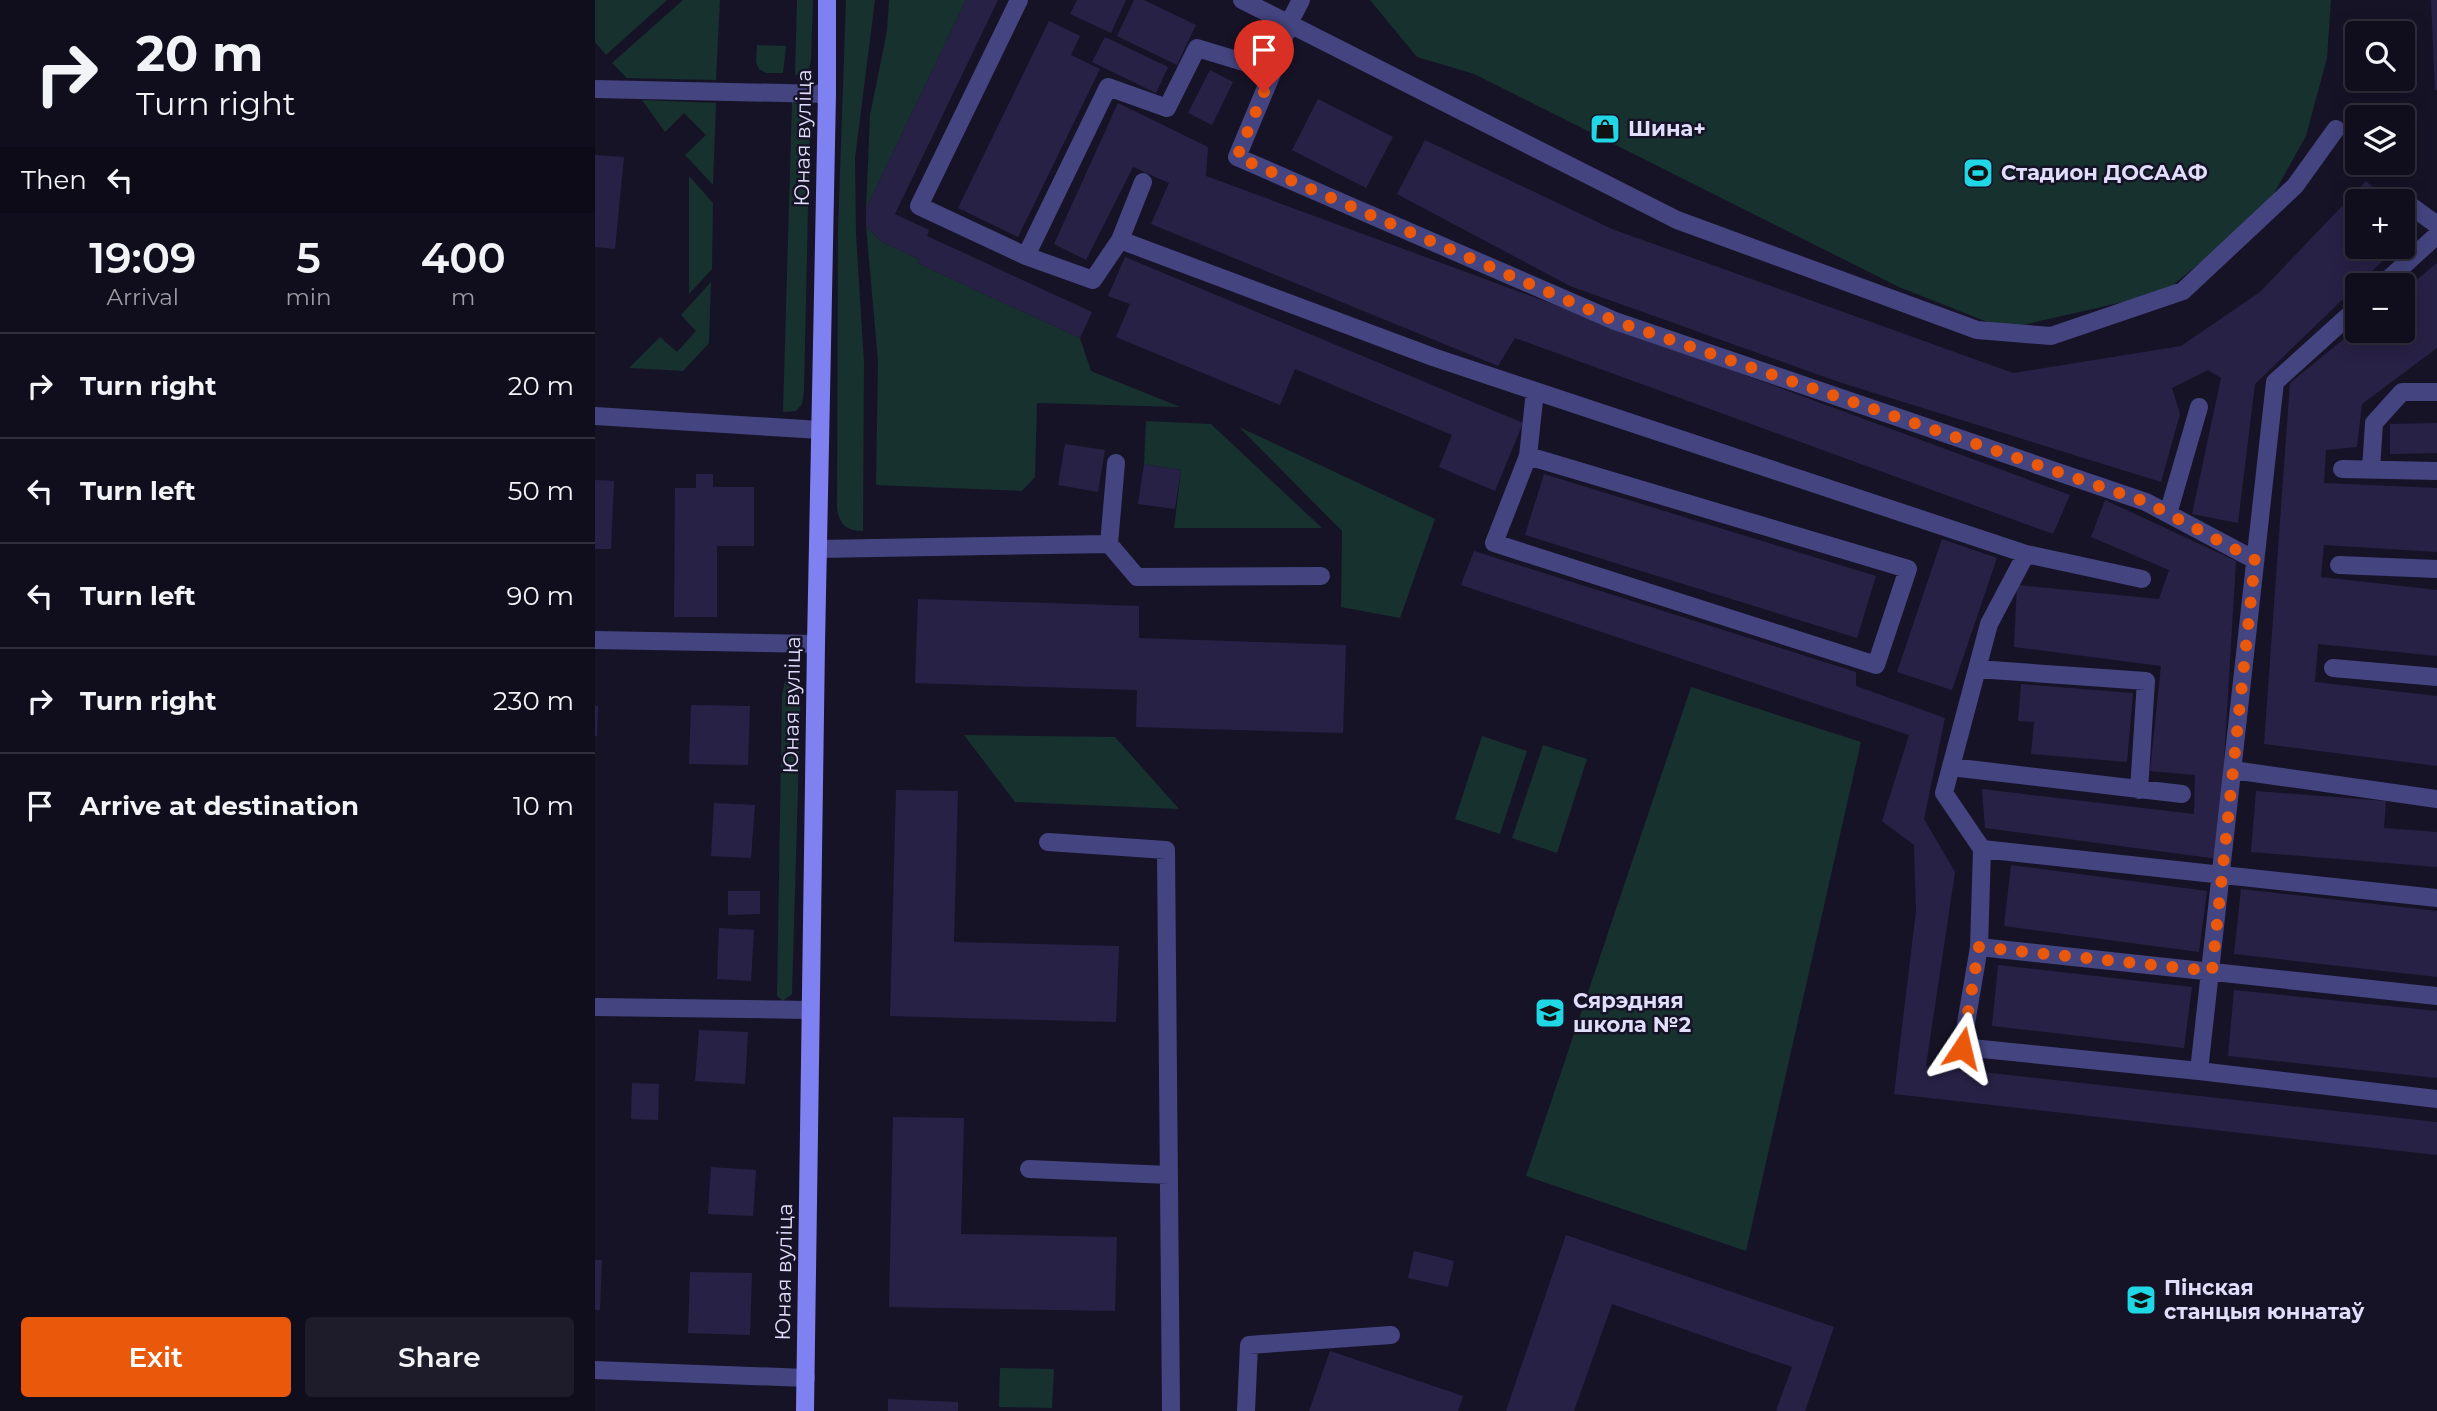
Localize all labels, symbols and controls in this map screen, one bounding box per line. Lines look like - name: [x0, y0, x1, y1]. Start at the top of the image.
- pin: [1234, 20, 1294, 92]
- map controls: [2345, 21, 2415, 343]
- button: search: [2345, 21, 2415, 91]
- text: 20 m: [136, 24, 263, 83]
- icon: right: [21, 28, 112, 119]
- icon: arrive: [1245, 31, 1283, 69]
- street label: Юная вуліца: [789, 69, 816, 207]
- text: Turn right: [136, 84, 296, 123]
- button: layers: [2345, 105, 2415, 175]
- shop icon: Шина+: [1588, 112, 1622, 146]
- place label: Шина+: [1628, 116, 1706, 141]
- sports icon: Стадион ДОСААФ: [1961, 156, 1995, 190]
- place label: Стадион ДОСААФ: [2001, 160, 2208, 185]
- icon: left: [101, 161, 139, 199]
- text: Then: [21, 164, 87, 196]
- button: +: [2345, 189, 2415, 259]
- text: 19:09: [89, 232, 196, 284]
- text: 5: [296, 232, 321, 284]
- text: 400: [421, 232, 506, 284]
- button: −: [2345, 273, 2415, 343]
- text: Arrival: [106, 283, 179, 311]
- text: min: [285, 283, 332, 311]
- text: m: [451, 283, 475, 311]
- icon: right: [21, 367, 59, 405]
- text: Turn right: [80, 370, 216, 402]
- text: 20 m: [508, 370, 574, 402]
- icon: left: [21, 472, 59, 510]
- text: Turn left: [80, 475, 196, 507]
- text: 50 m: [508, 475, 574, 507]
- icon: left: [21, 577, 59, 615]
- text: Turn left: [80, 580, 196, 612]
- text: 90 m: [507, 580, 574, 612]
- street label: Юная вуліца: [778, 636, 805, 774]
- icon: right: [21, 682, 59, 720]
- text: Turn right: [80, 685, 216, 717]
- text: 230 m: [493, 685, 574, 717]
- icon: arrive: [21, 787, 59, 825]
- text: Arrive at destination: [80, 790, 359, 822]
- text: 10 m: [513, 790, 574, 822]
- place label: Сярэдняя школа №2: [1573, 988, 1691, 1037]
- school or university icon: Сярэдняя школа №2: [1533, 996, 1567, 1030]
- position arrow: [1925, 1011, 1999, 1085]
- street label: Юная вуліца: [770, 1203, 797, 1341]
- place label: Пінская станцыя юннатаў: [2164, 1275, 2365, 1324]
- school or university icon: Пінская станцыя юннатаў: [2124, 1283, 2158, 1317]
- button: Exit: [21, 1317, 291, 1397]
- button: Share: [305, 1317, 574, 1397]

